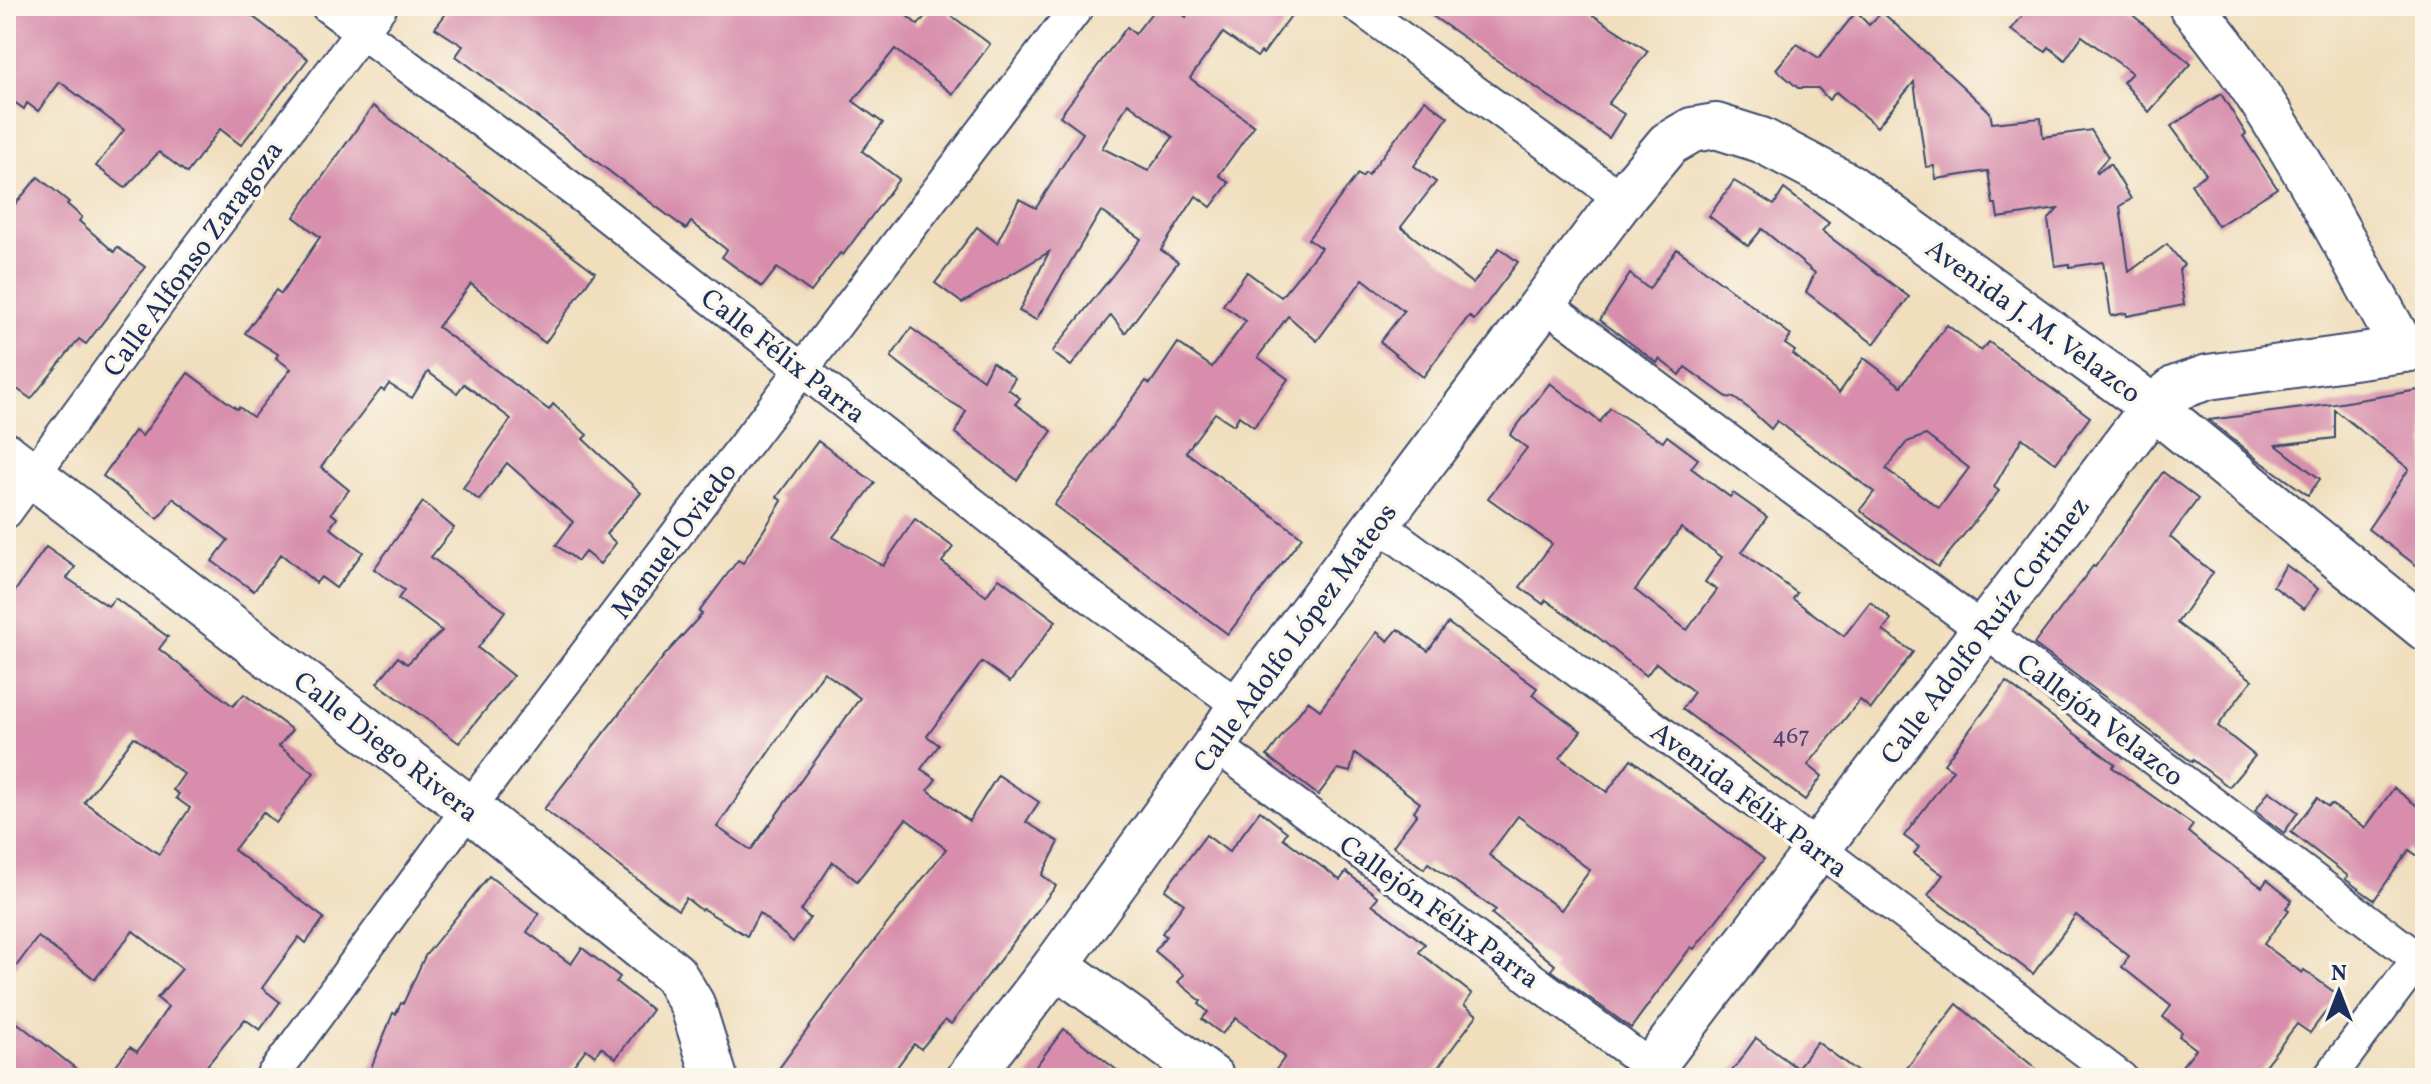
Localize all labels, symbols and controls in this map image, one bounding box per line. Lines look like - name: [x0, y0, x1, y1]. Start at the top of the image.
- street label: Calle Alfonso Zaragoza: [95, 133, 293, 386]
- street label: Avenida J. M. Velazco: [1917, 230, 2148, 414]
- street label: Calle Félix Parra: [692, 280, 873, 434]
- street label: Manuel Oviedo: [603, 455, 747, 628]
- street label: Calle Adolfo Ruíz Cortinez: [1872, 490, 2100, 773]
- street label: Calle Adolfo López Mateos: [1185, 496, 1407, 781]
- street label: Callejón Velazco: [2008, 645, 2191, 797]
- street label: Calle Diego Rivera: [284, 663, 486, 833]
- street label: Avenida Félix Parra: [1642, 714, 1855, 888]
- house number: 467: [1772, 720, 1810, 754]
- street label: Callejón Félix Parra: [1330, 827, 1547, 999]
- north arrow: [2299, 952, 2379, 1032]
- text: N: [2331, 959, 2347, 990]

